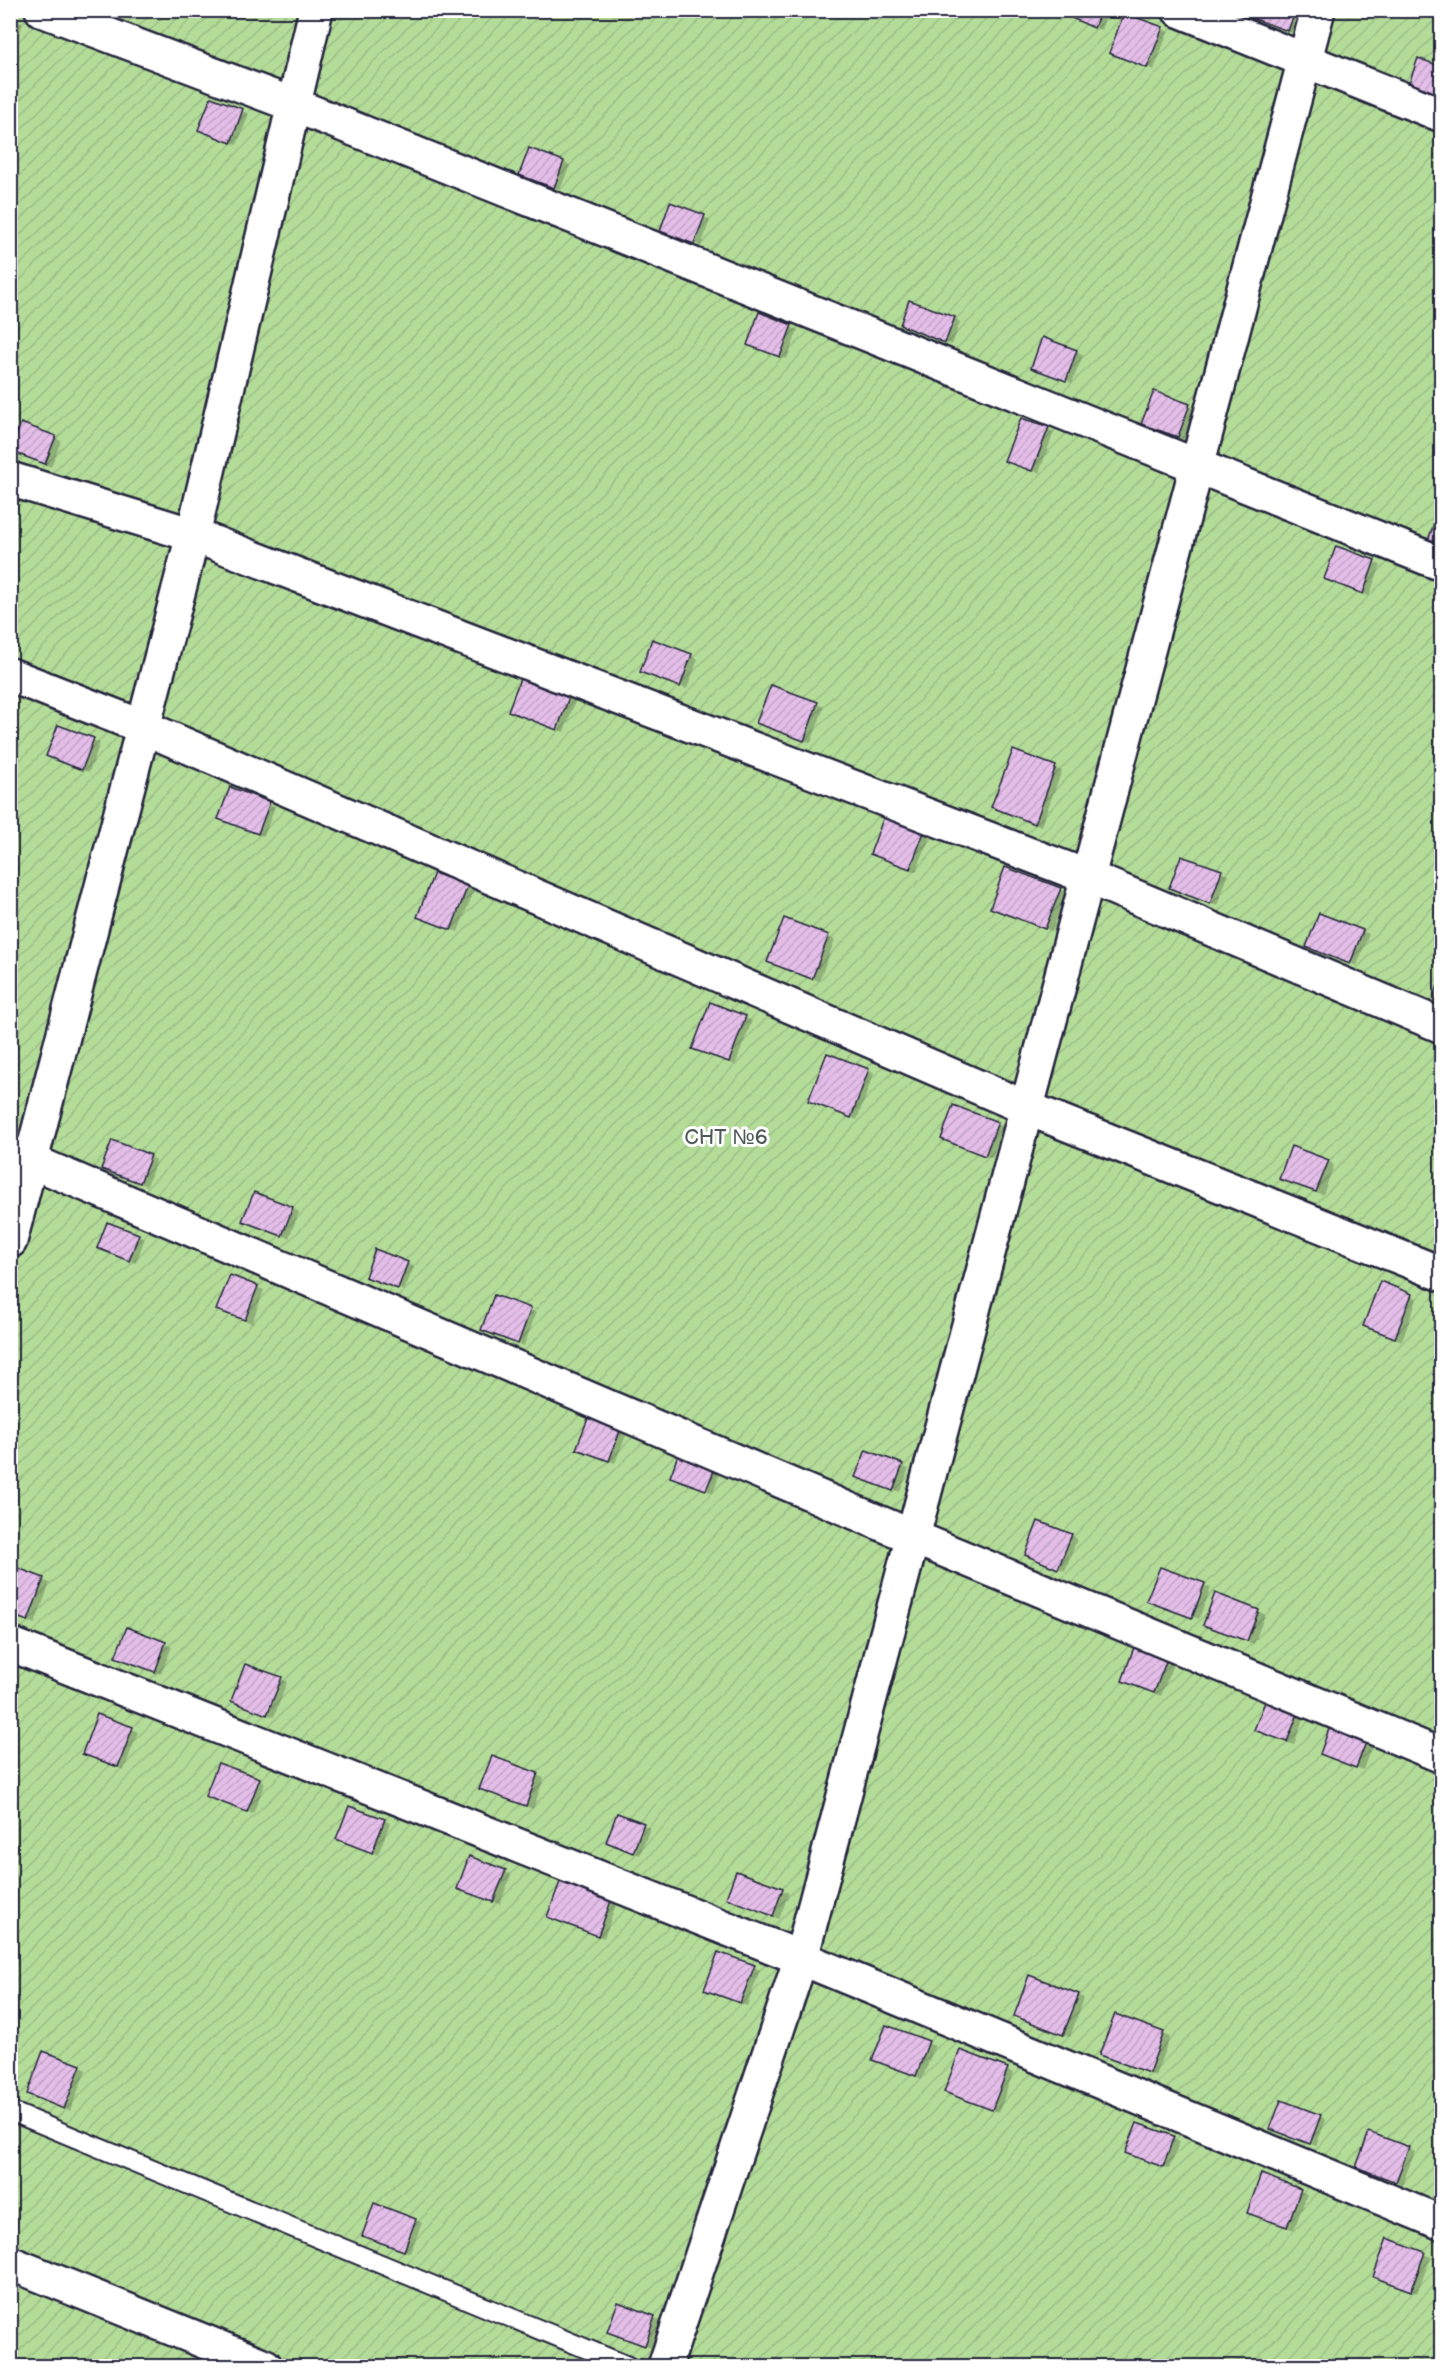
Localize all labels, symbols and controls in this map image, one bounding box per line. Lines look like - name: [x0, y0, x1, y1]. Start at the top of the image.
- park label: СНТ №6: [684, 1125, 768, 1150]

